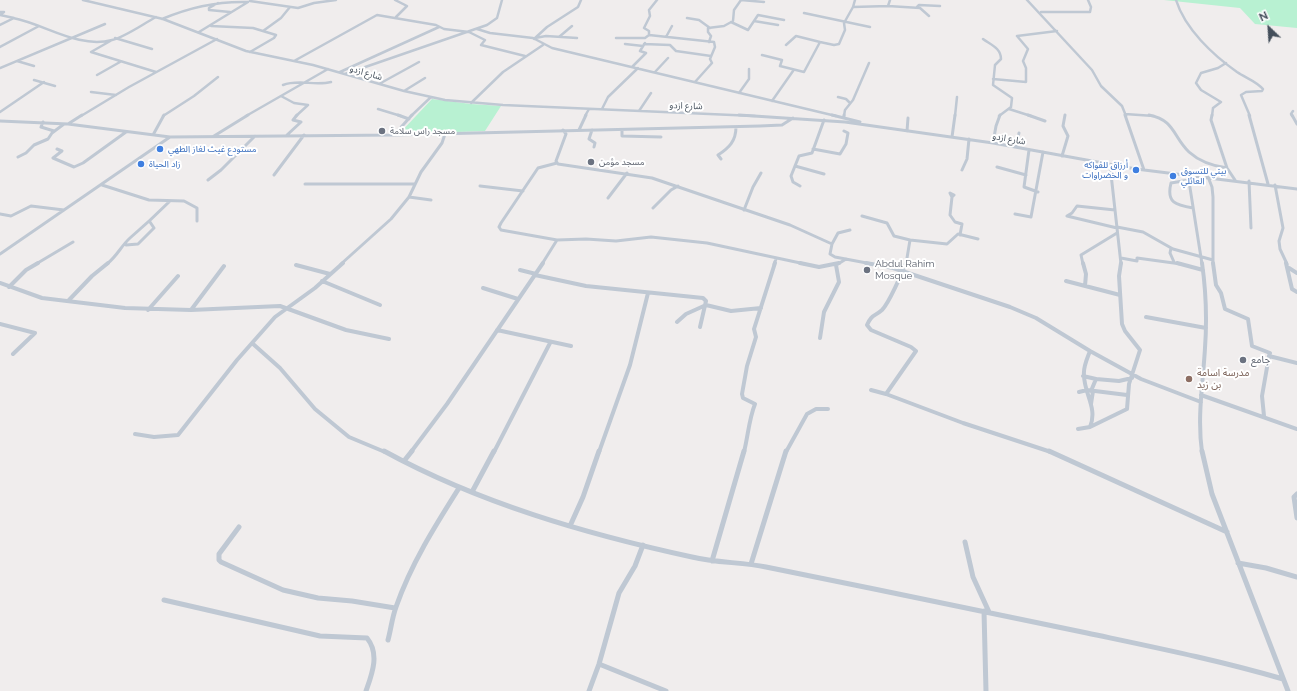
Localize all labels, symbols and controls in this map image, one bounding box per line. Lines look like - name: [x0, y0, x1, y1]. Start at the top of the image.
- north arrow: [1249, 8, 1289, 48]
- text: N: [1257, 9, 1270, 24]
- street label: شارع ازدو: [348, 63, 384, 83]
- street label: شارع ازدو: [669, 100, 703, 112]
- marker: مسجد راس سلامة: [377, 126, 387, 136]
- place label: مسجد راس سلامة: [390, 126, 455, 136]
- street label: شارع ازدو: [992, 131, 1026, 147]
- marker: مستودع غيث لغاز الطهي: [155, 144, 165, 154]
- place label: مستودع غيث لغاز الطهي: [168, 144, 256, 154]
- marker: مسجد مؤمن: [586, 157, 596, 167]
- place label: مسجد مؤمن: [599, 157, 644, 167]
- marker: زاد الحياة: [136, 159, 146, 169]
- place label: زاد الحياة: [149, 159, 181, 169]
- place label: أرزاق للفواكه و الخضراوات: [1082, 160, 1128, 181]
- marker: أرزاق للفواكه و الخضراوات: [1131, 165, 1141, 175]
- place label: بيتي للتسوق العائلي: [1181, 166, 1226, 187]
- marker: بيتي للتسوق العائلي: [1168, 171, 1178, 181]
- place label: Abdul Rahim Mosque: [875, 258, 934, 282]
- marker: Abdul Rahim Mosque: [862, 265, 872, 275]
- place label: جامع: [1251, 354, 1270, 366]
- marker: جامع: [1238, 355, 1248, 365]
- place label: مدرسة اسامة بن زيد: [1197, 367, 1249, 390]
- marker: مدرسة اسامة بن زيد: [1184, 374, 1194, 384]

